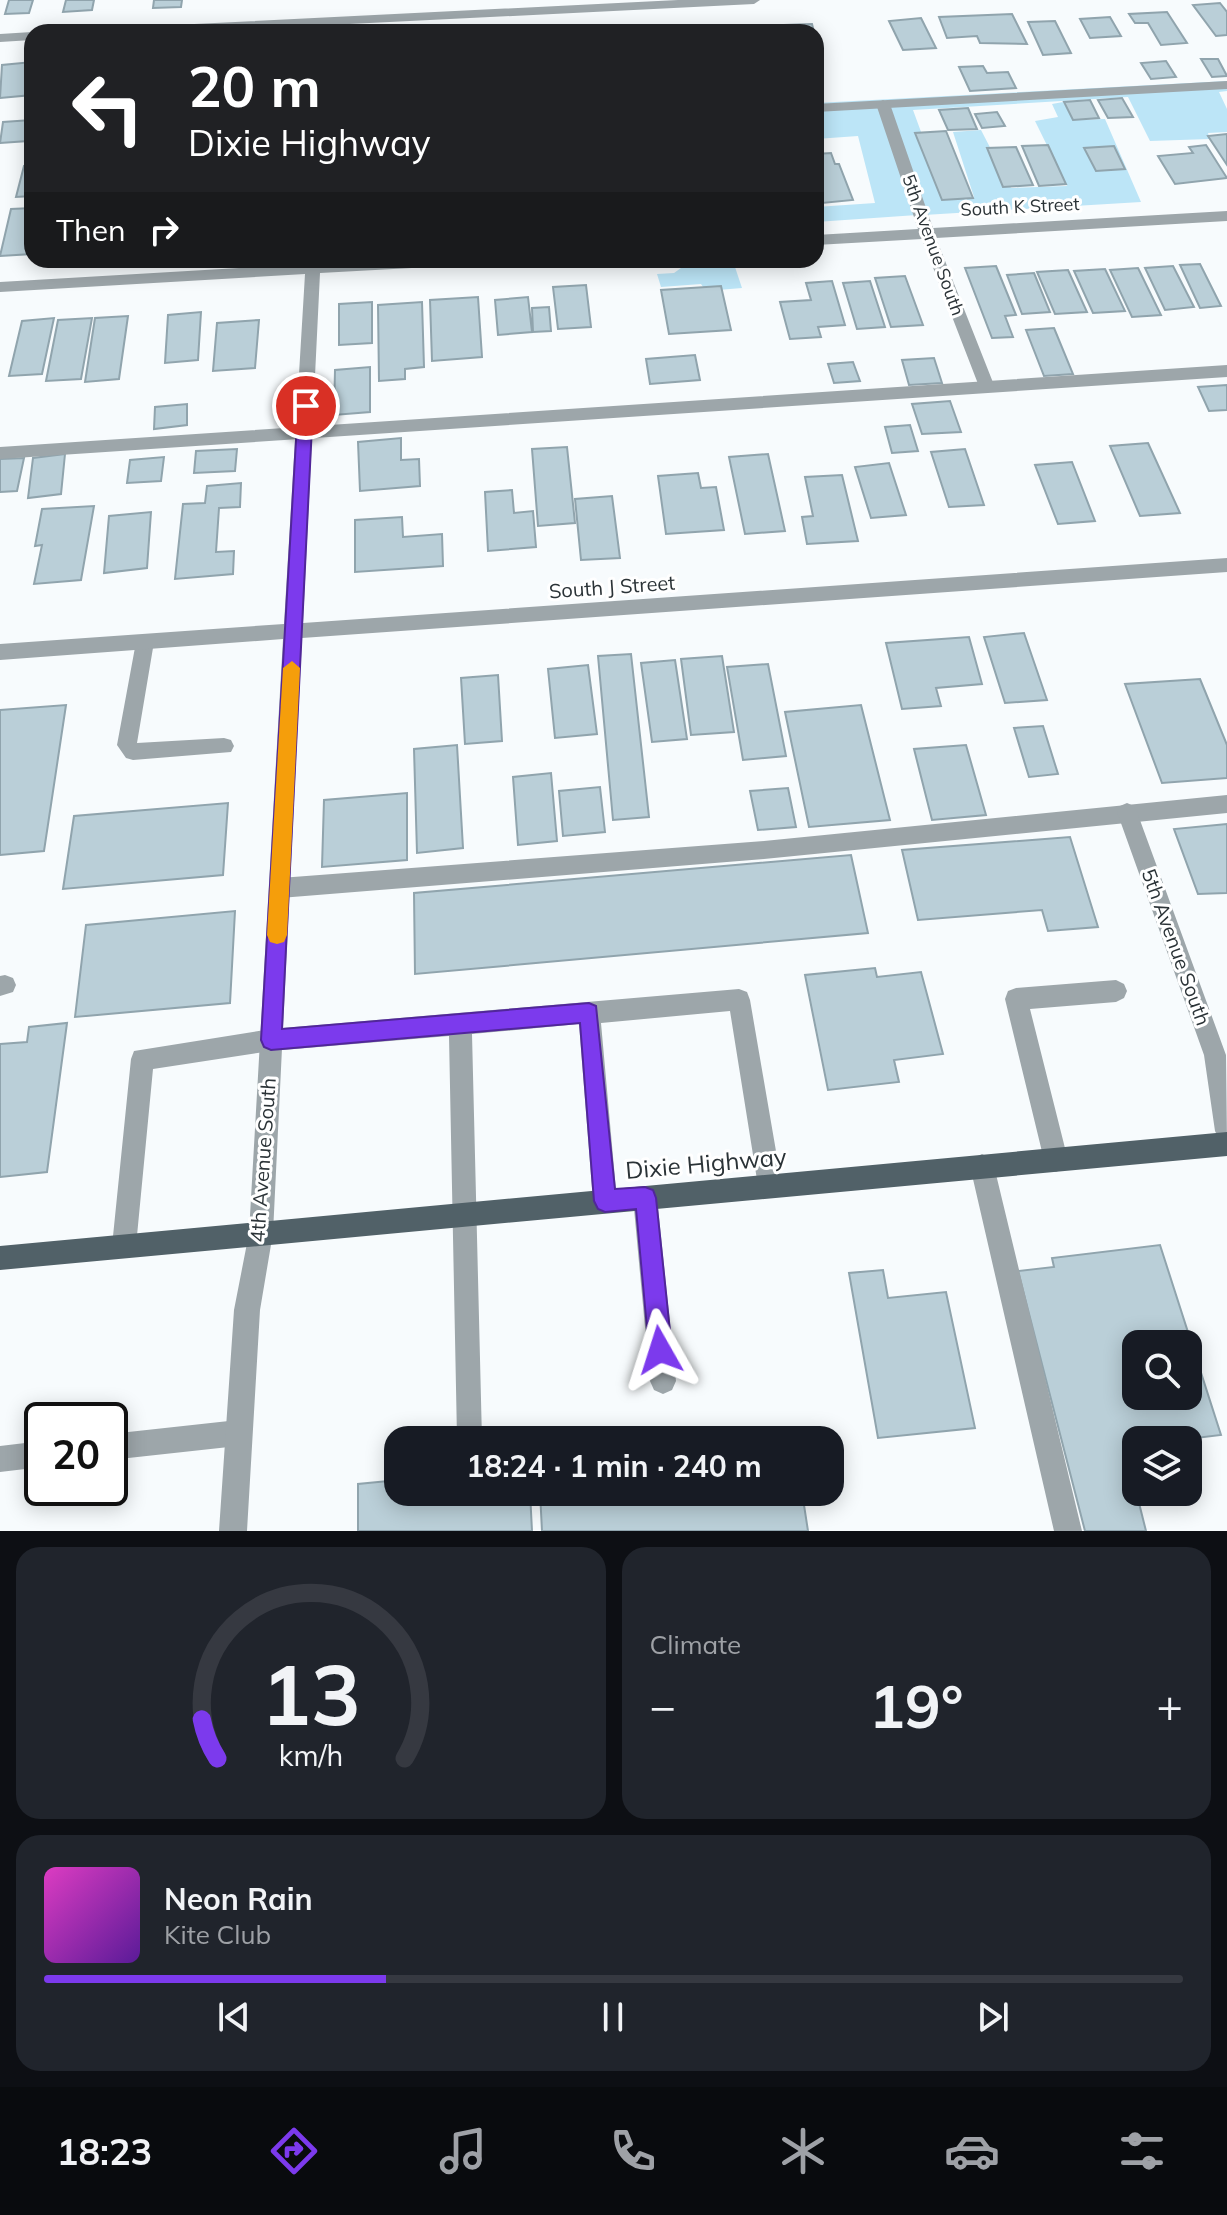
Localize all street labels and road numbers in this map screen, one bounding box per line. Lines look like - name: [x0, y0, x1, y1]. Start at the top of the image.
- street label: 5th Avenue South: [897, 171, 970, 319]
- street label: South K Street: [960, 192, 1080, 221]
- street label: South J Street: [548, 570, 676, 603]
- street label: 5th Avenue South: [1137, 865, 1216, 1029]
- street label: 4th Avenue South: [244, 1077, 281, 1243]
- street label: Dixie Highway: [624, 1141, 788, 1185]

